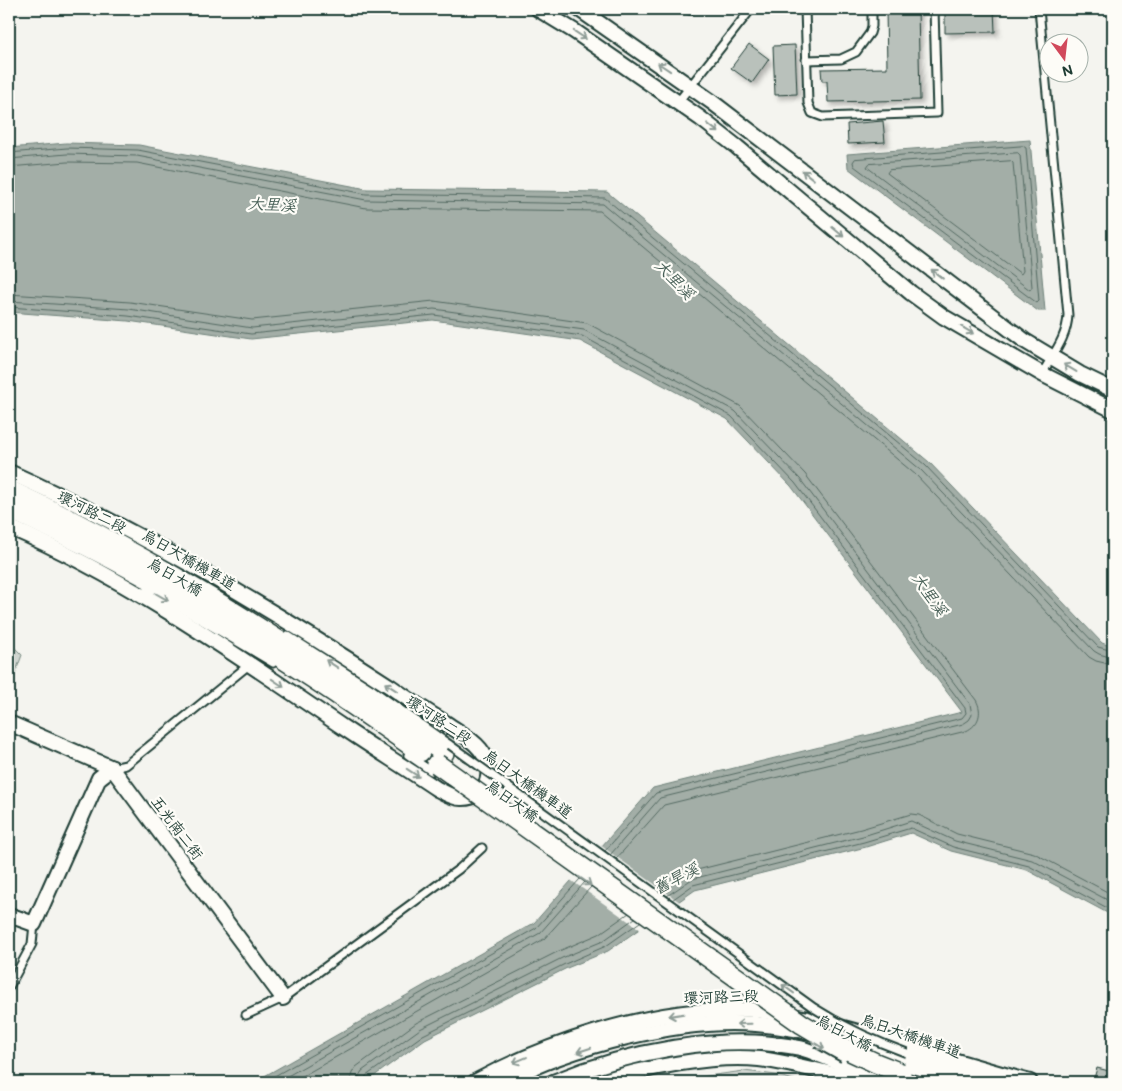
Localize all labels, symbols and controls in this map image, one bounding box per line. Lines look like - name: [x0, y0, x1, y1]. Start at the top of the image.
- one-way arrow: [572, 30, 586, 40]
- north arrow: [1040, 32, 1090, 82]
- text: N: [1060, 61, 1075, 80]
- one-way arrow: [658, 62, 672, 72]
- one-way arrow: [706, 122, 719, 133]
- one-way arrow: [802, 170, 815, 181]
- water label: 大里溪: [247, 195, 297, 216]
- one-way arrow: [831, 226, 844, 237]
- water label: 大里溪: [650, 256, 698, 305]
- one-way arrow: [931, 269, 944, 280]
- one-way arrow: [959, 325, 974, 335]
- one-way arrow: [1063, 362, 1077, 372]
- street label: 環河路二段: [54, 487, 130, 538]
- street label: 烏日大橋機車道: [139, 526, 239, 594]
- street label: 烏日大橋: [145, 554, 205, 600]
- water label: 大里溪: [907, 570, 951, 621]
- one-way arrow: [155, 593, 169, 603]
- one-way arrow: [326, 658, 340, 668]
- one-way arrow: [270, 678, 284, 688]
- one-way arrow: [384, 682, 398, 692]
- street label: 環河路二段: [402, 692, 475, 749]
- street label: 烏日大橋機車道: [480, 746, 576, 822]
- one-way arrow: [405, 768, 419, 778]
- street label: 烏日大橋: [482, 776, 542, 826]
- street label: 五光南二街: [146, 793, 207, 864]
- water label: 舊旱溪: [651, 860, 703, 899]
- one-way arrow: [578, 876, 592, 886]
- one-way arrow: [781, 984, 795, 994]
- street label: 環河路三段: [683, 987, 759, 1008]
- one-way arrow: [668, 1010, 684, 1020]
- street label: 烏日大橋機車道: [858, 1010, 964, 1063]
- street label: 烏日大橋: [813, 1011, 875, 1056]
- one-way arrow: [736, 1019, 752, 1029]
- one-way arrow: [811, 1040, 825, 1050]
- one-way arrow: [577, 1045, 593, 1055]
- one-way arrow: [513, 1056, 528, 1065]

